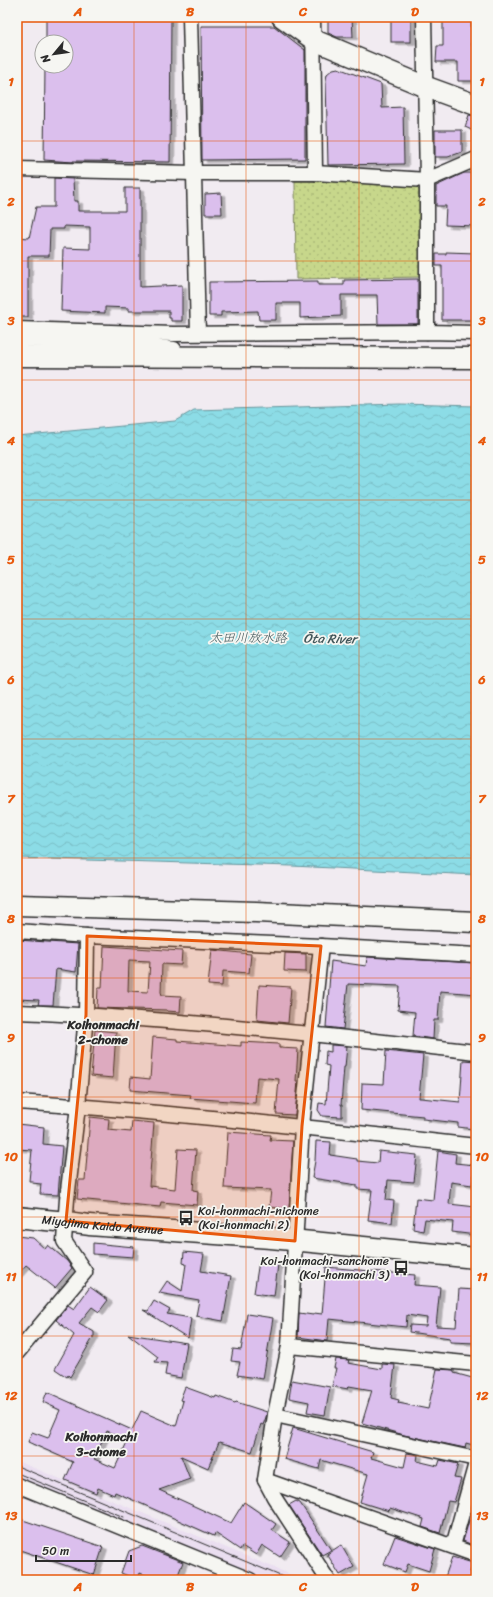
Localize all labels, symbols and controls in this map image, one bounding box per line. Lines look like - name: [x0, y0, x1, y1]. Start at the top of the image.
- text: A: [73, 0, 82, 23]
- text: B: [186, 0, 195, 23]
- text: C: [298, 0, 308, 23]
- text: D: [411, 0, 419, 23]
- north arrow: [34, 34, 74, 74]
- text: N: [35, 50, 56, 67]
- text: 1: [8, 70, 14, 93]
- text: 1: [479, 70, 485, 93]
- text: 2: [6, 190, 15, 213]
- text: 2: [477, 190, 486, 213]
- text: 3: [6, 309, 15, 332]
- text: 3: [477, 309, 486, 332]
- text: 4: [6, 429, 16, 452]
- text: 4: [477, 429, 487, 452]
- text: 5: [7, 548, 15, 571]
- text: 5: [478, 548, 486, 571]
- water label: 太田川放水路: [209, 626, 288, 649]
- water label: Ōta River: [303, 627, 359, 651]
- text: 6: [6, 668, 15, 691]
- text: 6: [477, 668, 486, 691]
- text: 7: [7, 787, 16, 810]
- text: 7: [478, 787, 487, 810]
- text: 8: [6, 907, 15, 930]
- text: 8: [477, 907, 486, 930]
- district label: Koihonmachi 2-chome: [66, 1013, 140, 1051]
- text: 9: [7, 1026, 15, 1049]
- text: 9: [478, 1026, 486, 1049]
- text: 10: [4, 1145, 18, 1168]
- text: 10: [475, 1145, 489, 1168]
- place label: Koi-honmachi-nichome (Koi-honmachi 2): [198, 1200, 319, 1236]
- street label: Miyajima Kaido Avenue: [41, 1209, 164, 1241]
- bus stop icon: Koi-honmachi-nichome (Koi-honmachi 2): [177, 1209, 195, 1227]
- place label: Koi-honmachi-sanchome (Koi-honmachi 3): [260, 1250, 390, 1286]
- bus stop icon: Koi-honmachi-sanchome (Koi-honmachi 3): [392, 1259, 410, 1277]
- text: 11: [5, 1265, 17, 1288]
- text: 11: [476, 1265, 488, 1288]
- text: 12: [4, 1384, 18, 1407]
- text: 12: [475, 1384, 489, 1407]
- district label: Koihonmachi 3-chome: [64, 1425, 138, 1463]
- text: 13: [5, 1504, 18, 1527]
- text: 13: [476, 1504, 489, 1527]
- scale bar: [36, 1537, 131, 1563]
- text: 50 m: [42, 1540, 69, 1562]
- text: A: [73, 1575, 82, 1597]
- text: B: [186, 1575, 195, 1597]
- text: C: [298, 1575, 308, 1597]
- text: D: [411, 1575, 419, 1597]

